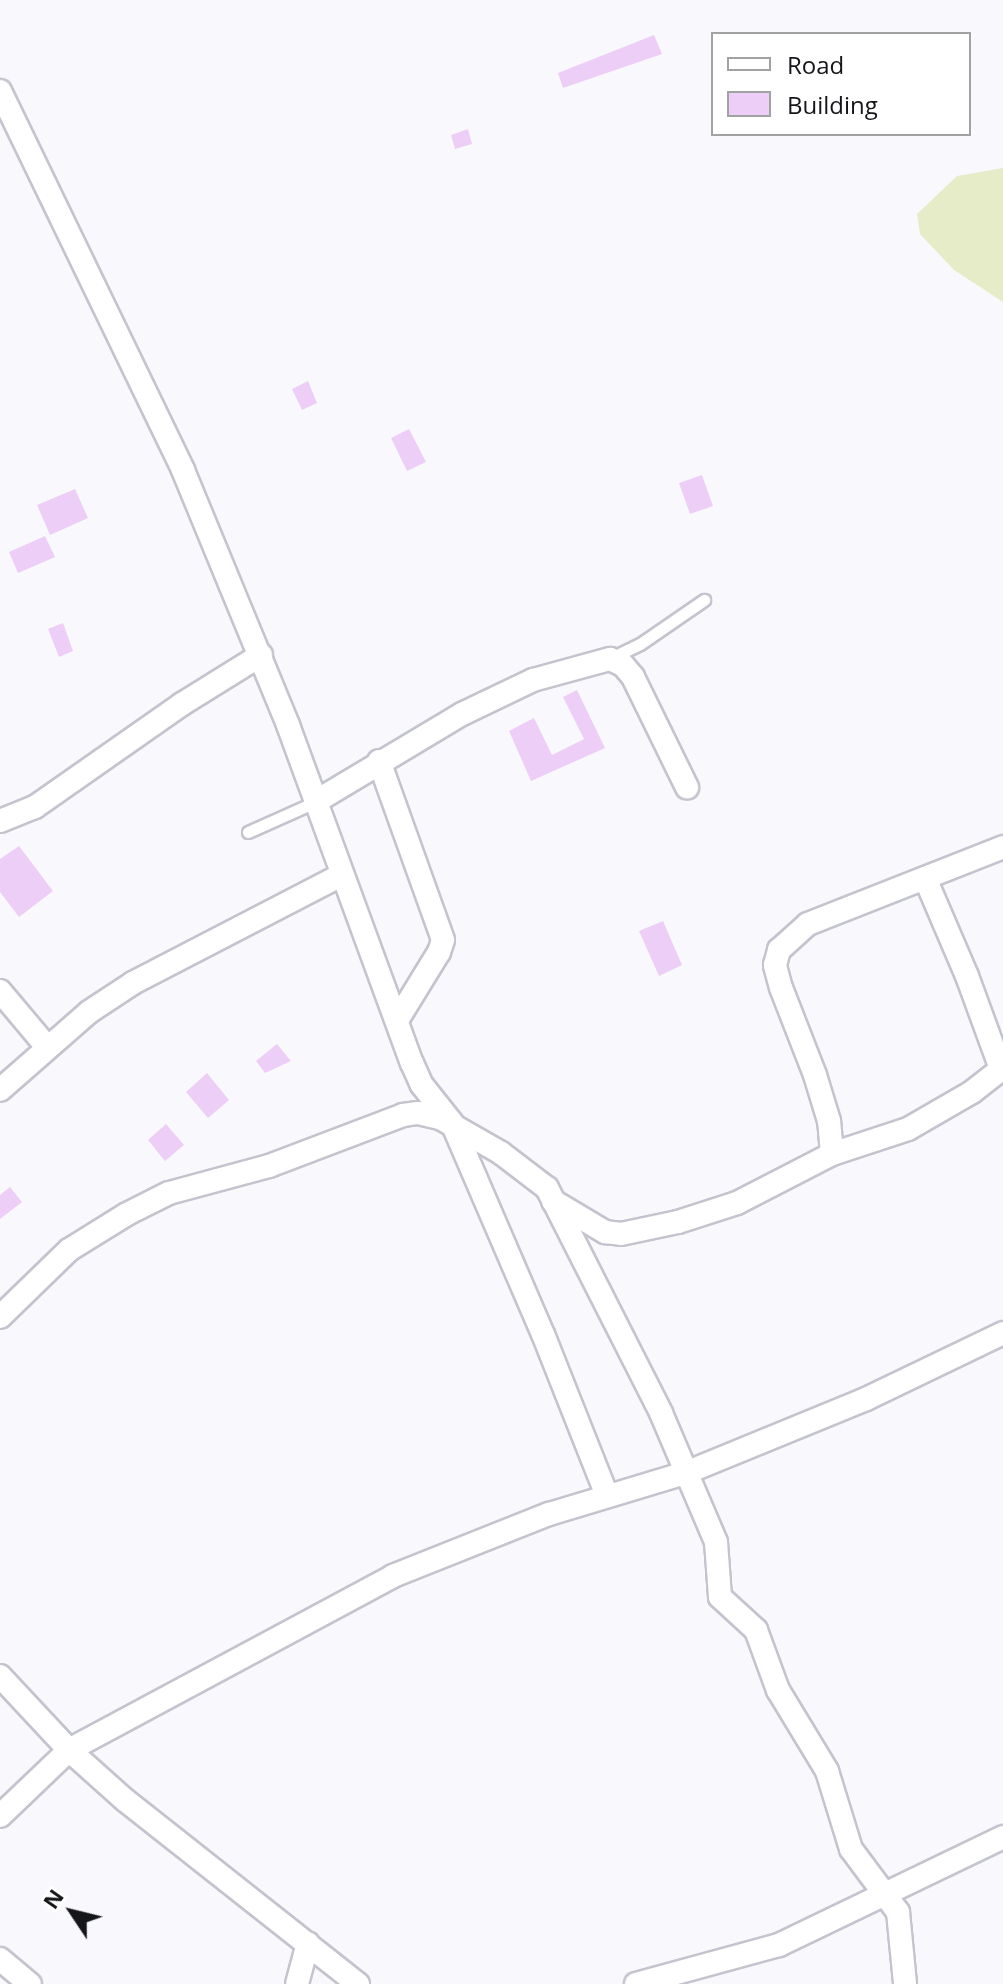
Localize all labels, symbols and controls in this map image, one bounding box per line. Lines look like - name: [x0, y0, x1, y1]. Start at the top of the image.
- legend: [711, 32, 971, 136]
- text: Road: [787, 48, 844, 81]
- text: Building: [787, 88, 878, 121]
- north arrow: [32, 1872, 112, 1952]
- text: N: [35, 1882, 70, 1914]

